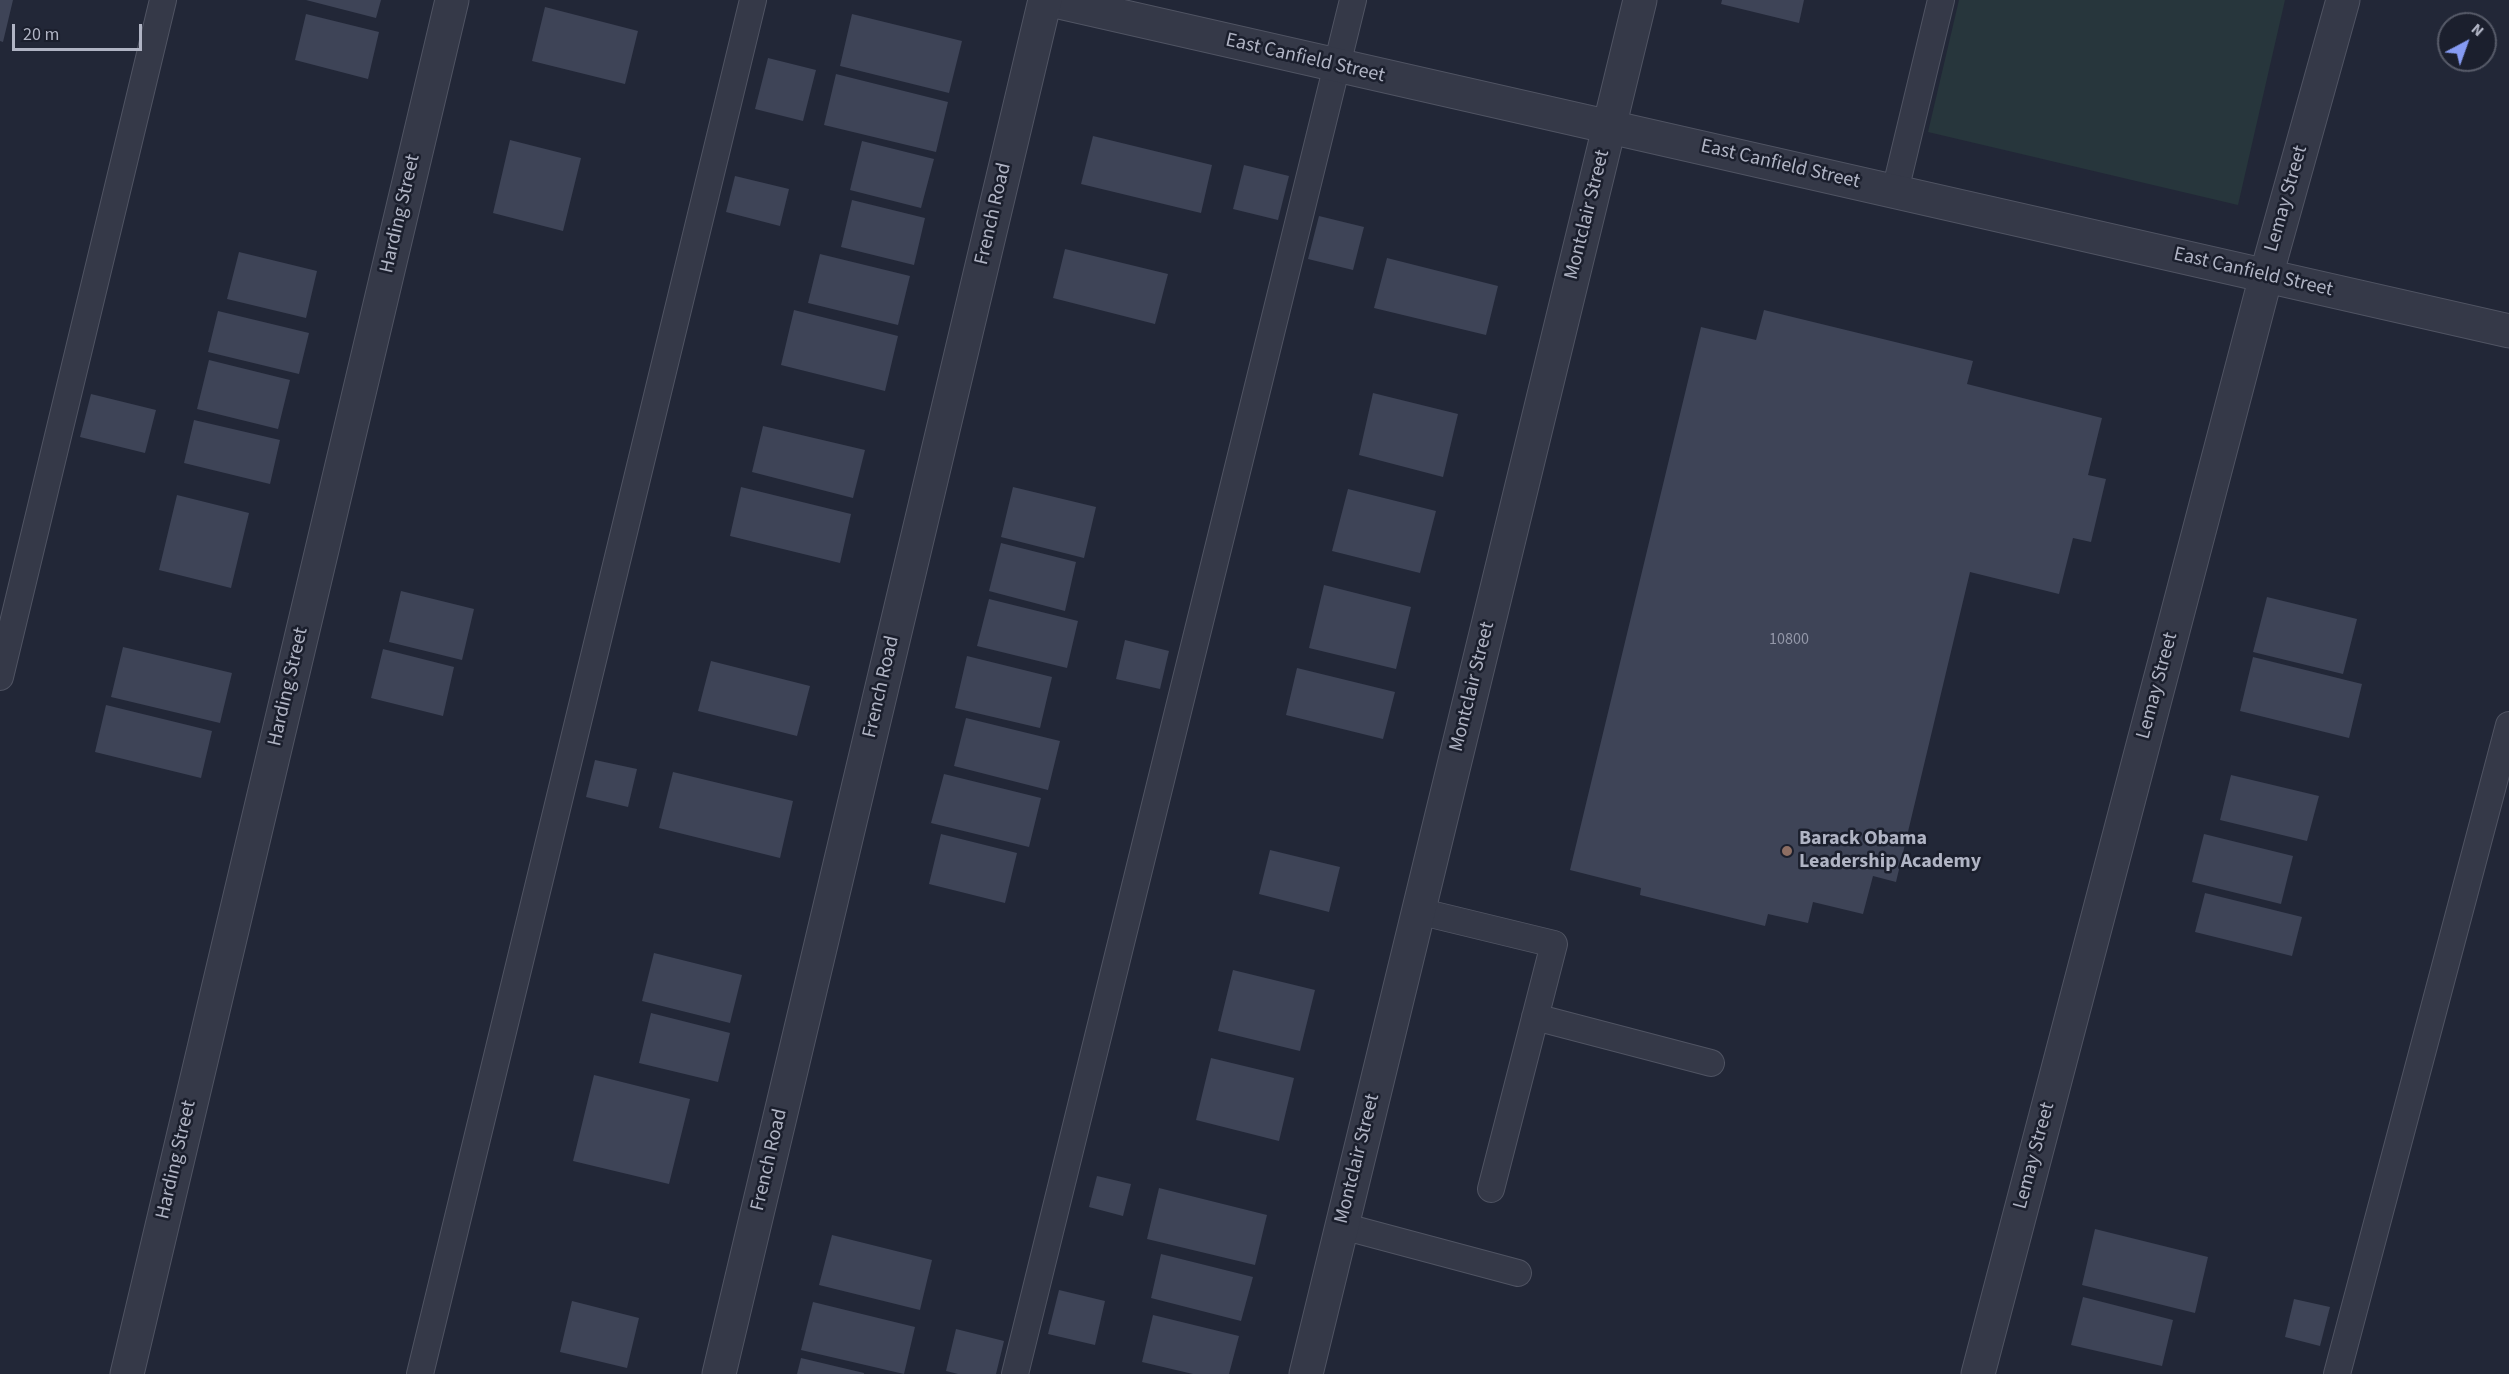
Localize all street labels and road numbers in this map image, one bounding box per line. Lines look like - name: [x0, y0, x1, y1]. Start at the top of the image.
- street label: East Canfield Street: [1223, 29, 1387, 89]
- street label: East Canfield Street: [1698, 135, 1862, 195]
- street label: Lemay Street: [2260, 143, 2314, 255]
- street label: Montclair Street: [1560, 148, 1616, 282]
- street label: Harding Street: [376, 152, 426, 276]
- street label: French Road: [971, 161, 1017, 267]
- street label: East Canfield Street: [2171, 243, 2335, 303]
- street label: Montclair Street: [1445, 620, 1501, 754]
- street label: Harding Street: [264, 625, 314, 749]
- street label: Lemay Street: [2132, 630, 2184, 742]
- street label: French Road: [859, 634, 905, 740]
- street label: Montclair Street: [1330, 1092, 1386, 1226]
- street label: Harding Street: [152, 1098, 202, 1222]
- street label: Lemay Street: [2009, 1100, 2061, 1212]
- street label: French Road: [747, 1107, 793, 1213]

